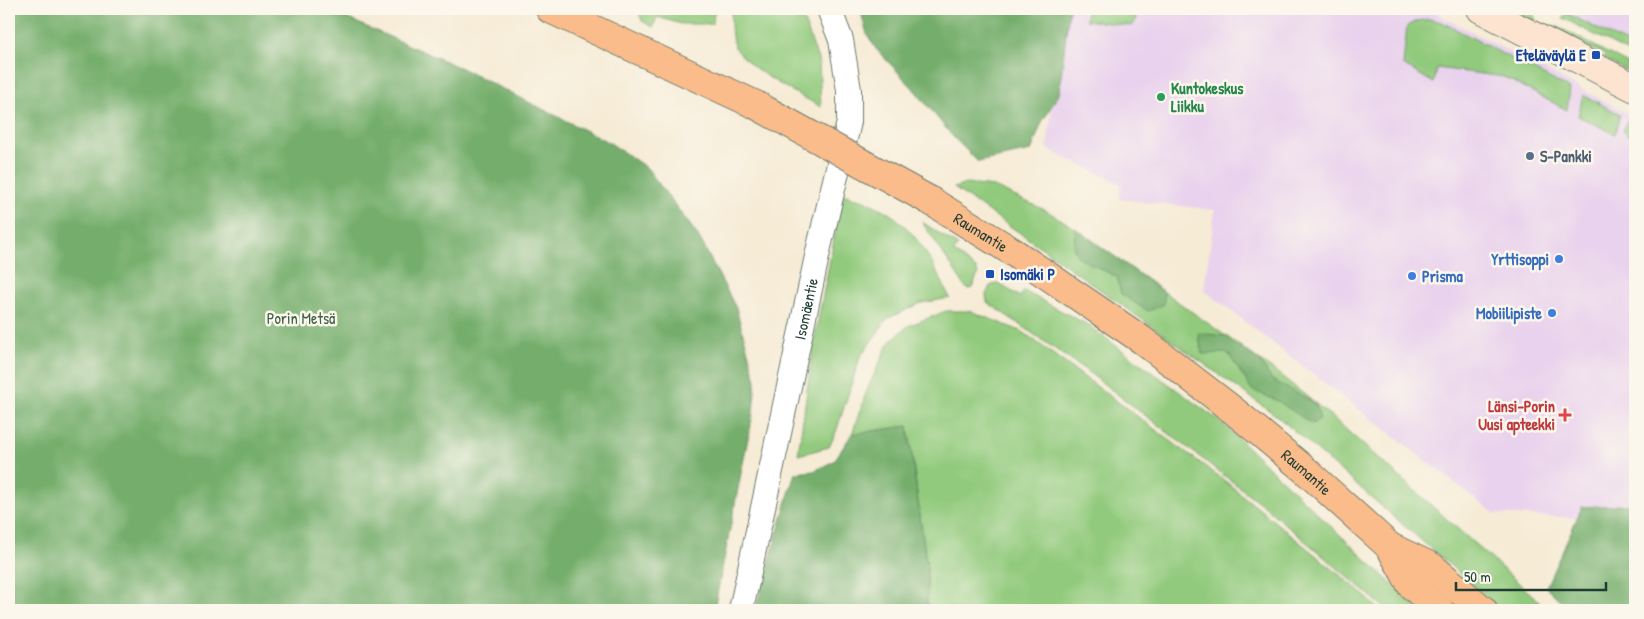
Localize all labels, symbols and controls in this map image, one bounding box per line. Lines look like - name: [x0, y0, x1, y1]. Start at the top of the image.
- place label: Eteläväylä E: [1516, 44, 1587, 67]
- marker: Eteläväylä E: [1590, 49, 1602, 61]
- place label: Kuntokeskus Liikku: [1171, 77, 1244, 117]
- marker: Kuntokeskus Liikku: [1155, 91, 1167, 103]
- place label: S-Pankki: [1540, 145, 1592, 167]
- marker: S-Pankki: [1524, 150, 1536, 162]
- street label: Raumantie: [950, 207, 1013, 258]
- place label: Yrttisoppi: [1491, 248, 1549, 271]
- marker: Yrttisoppi: [1553, 253, 1565, 265]
- place label: Isomäki P: [1000, 263, 1055, 285]
- place label: Prisma: [1422, 265, 1463, 287]
- marker: Isomäki P: [984, 268, 996, 280]
- marker: Prisma: [1406, 270, 1418, 282]
- street label: Isomäentie: [788, 275, 823, 342]
- place label: Mobiilipiste: [1476, 302, 1543, 325]
- park label: Porin Metsä: [267, 307, 335, 329]
- marker: Mobiilipiste: [1546, 307, 1558, 319]
- place label: Länsi-Porin Uusi apteekki: [1478, 395, 1555, 436]
- marker: Länsi-Porin Uusi apteekki: [1559, 409, 1571, 421]
- street label: Raumantie: [1277, 444, 1337, 500]
- scale bar: [1456, 559, 1606, 591]
- text: 50 m: [1464, 566, 1491, 587]

